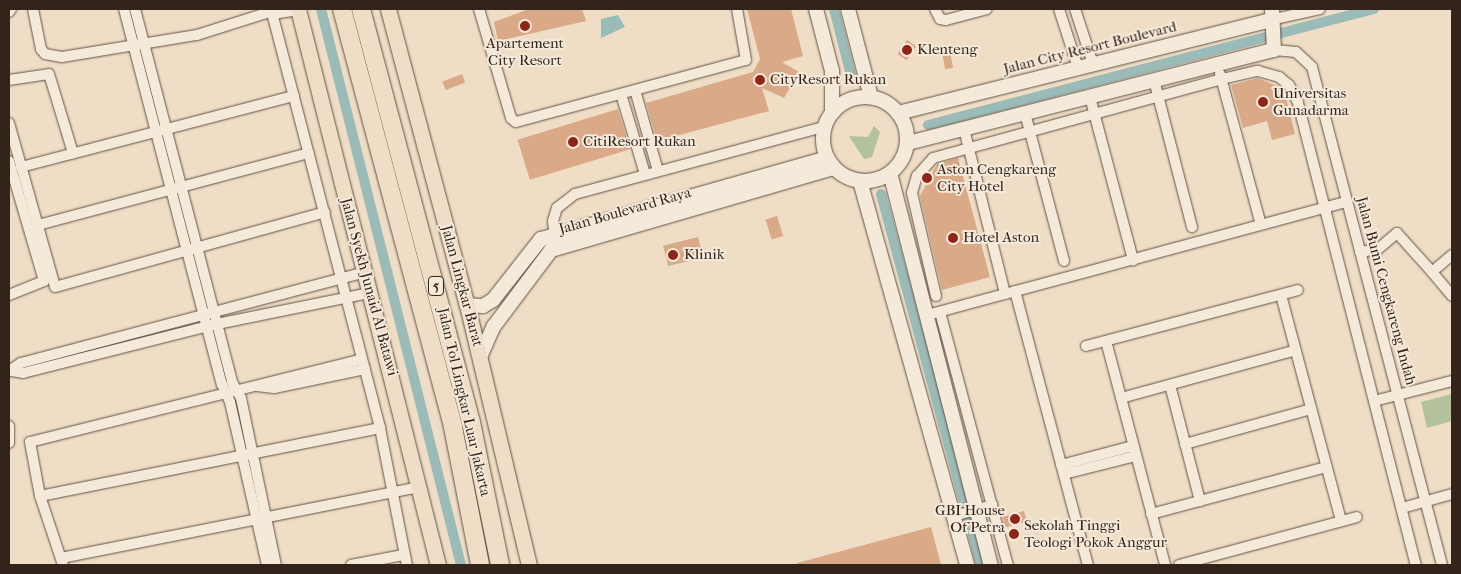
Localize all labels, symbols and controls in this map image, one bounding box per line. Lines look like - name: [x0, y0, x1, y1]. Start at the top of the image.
- street label: Jalan City Resort Boulevard: [1001, 18, 1179, 78]
- marker: Apartement City Resort: [519, 20, 531, 32]
- place label: Apartement City Resort: [486, 34, 564, 69]
- place label: Klenteng: [917, 41, 977, 59]
- marker: Klenteng: [901, 44, 913, 56]
- place label: CityResort Rukan: [770, 71, 886, 89]
- marker: CityResort Rukan: [754, 74, 766, 86]
- place label: Universitas Gunadarma: [1273, 84, 1349, 119]
- marker: Universitas Gunadarma: [1257, 96, 1269, 108]
- place label: CitiResort Rukan: [583, 133, 696, 151]
- marker: CitiResort Rukan: [567, 136, 579, 148]
- place label: Aston Cengkareng City Hotel: [937, 160, 1056, 195]
- marker: Aston Cengkareng City Hotel: [921, 172, 933, 184]
- street label: Jalan Boulevard Raya: [557, 184, 693, 238]
- street label: Jalan Bumi Cengkareng Indah: [1352, 195, 1420, 387]
- street label: Jalan Syekh Junaid Al Batawi: [337, 196, 401, 378]
- street label: Jalan Lingkar Barat: [437, 223, 487, 349]
- place label: Hotel Aston: [963, 229, 1039, 247]
- marker: Hotel Aston: [947, 232, 959, 244]
- place label: Klinik: [684, 246, 724, 264]
- marker: Klinik: [666, 248, 680, 262]
- road number: 5: [427, 274, 445, 298]
- street label: Jalan Tol Lingkar Luar Jakarta: [434, 306, 494, 498]
- place label: GBI House Of Petra: [935, 501, 1005, 536]
- marker: GBI House Of Petra: [1009, 513, 1021, 525]
- place label: Sekolah Tinggi Teologi Pokok Anggur: [1024, 516, 1167, 551]
- marker: Sekolah Tinggi Teologi Pokok Anggur: [1008, 528, 1020, 540]

